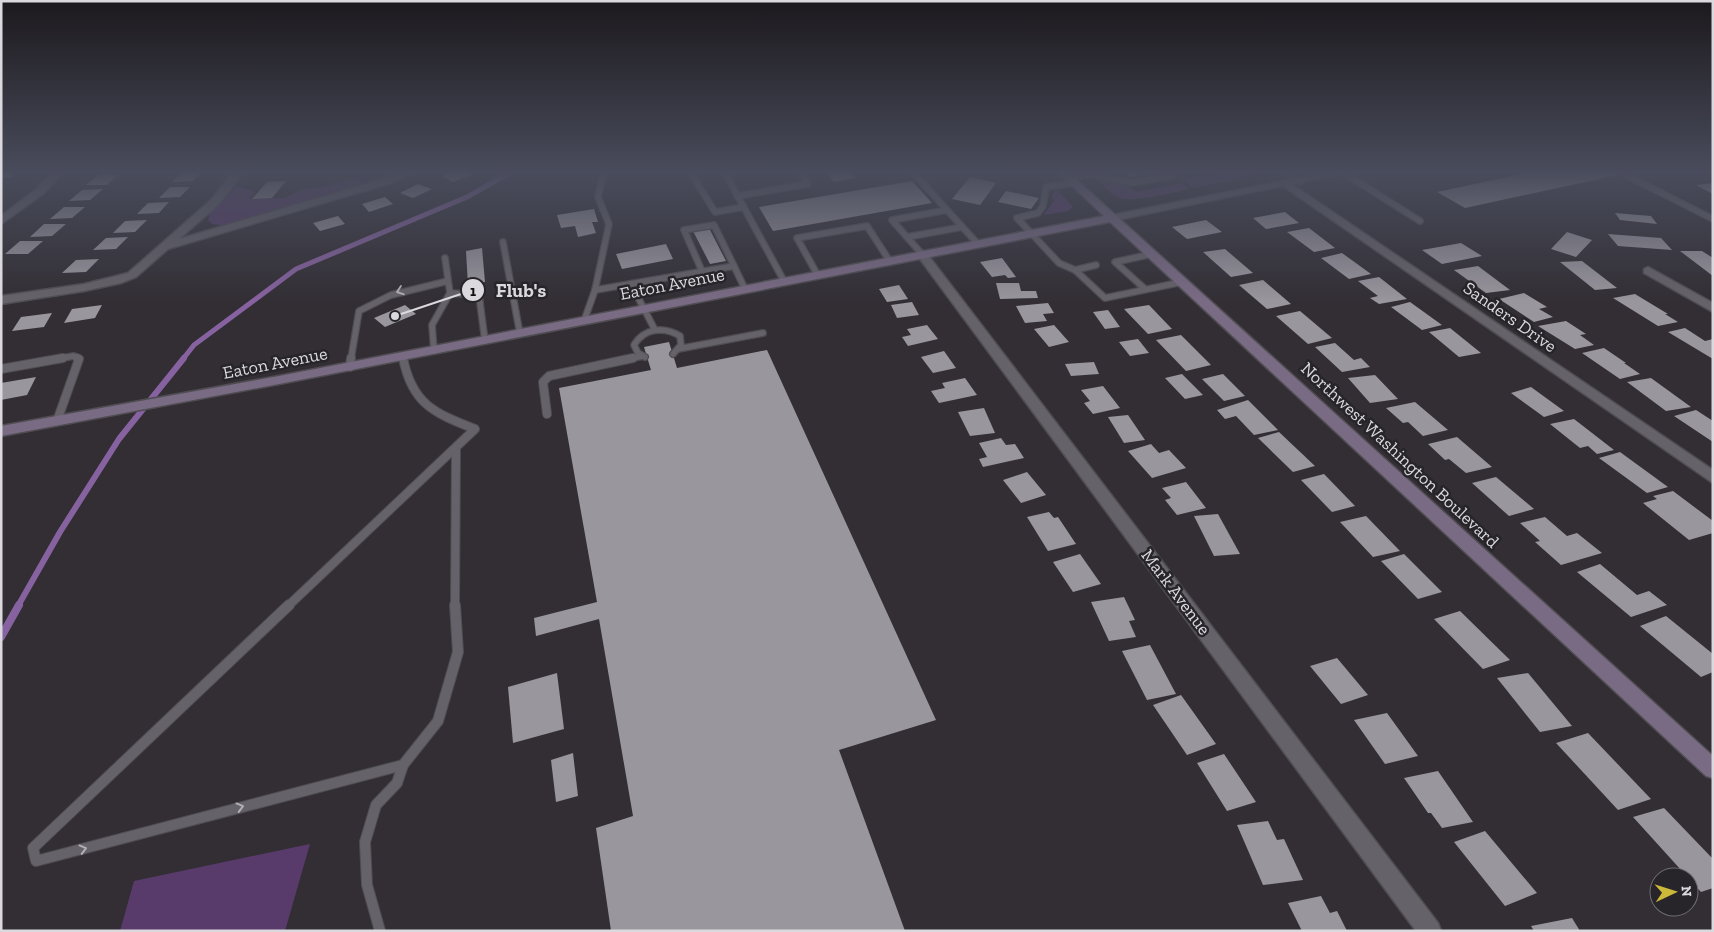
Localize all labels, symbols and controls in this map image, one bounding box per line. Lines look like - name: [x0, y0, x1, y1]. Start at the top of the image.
- street label: Eaton Avenue: [618, 263, 726, 305]
- callout: Flub's: [461, 273, 556, 307]
- street label: Sanders Drive: [1459, 277, 1561, 357]
- text: Flub's: [496, 279, 546, 302]
- text: 1: [470, 282, 476, 300]
- one-way arrow: [397, 285, 405, 295]
- street label: Eaton Avenue: [221, 342, 329, 384]
- street label: Northwest Washington Boulevard: [1296, 357, 1504, 553]
- street label: Mark Avenue: [1137, 545, 1215, 639]
- one-way arrow: [236, 803, 244, 813]
- one-way arrow: [78, 844, 87, 855]
- north arrow: [1649, 867, 1699, 917]
- text: N: [1678, 885, 1695, 897]

